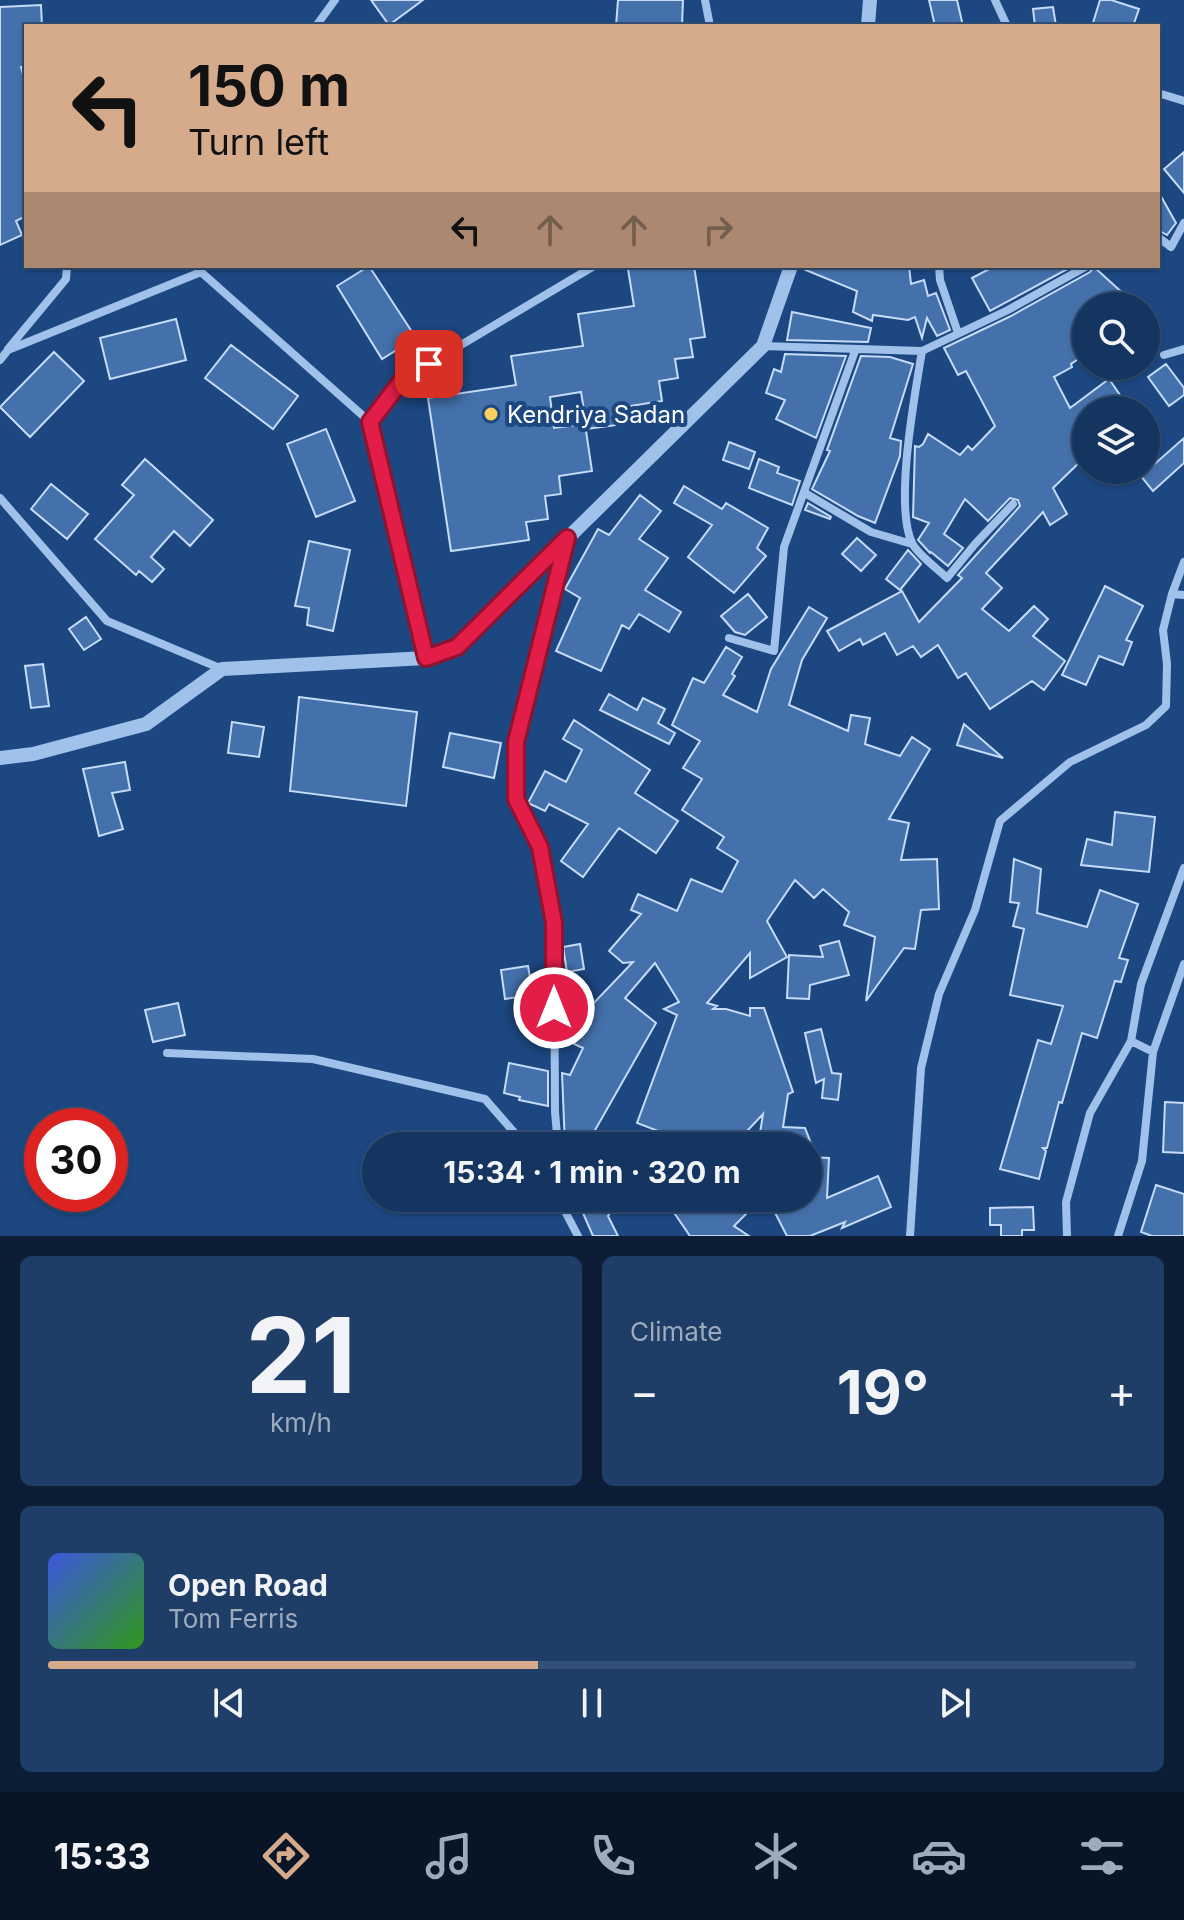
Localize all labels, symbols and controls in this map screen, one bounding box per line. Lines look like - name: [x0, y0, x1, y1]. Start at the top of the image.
- text: 150 m: [188, 52, 350, 120]
- icon: left: [56, 56, 160, 160]
- text: Turn left: [188, 120, 329, 164]
- icon: left: [444, 208, 488, 252]
- icon: ahead: [528, 208, 572, 252]
- icon: ahead: [612, 208, 656, 252]
- icon: right: [696, 208, 740, 252]
- map controls: [1072, 292, 1160, 484]
- button: search: [1072, 292, 1160, 380]
- pin: [395, 330, 463, 398]
- icon: arrive: [407, 342, 451, 386]
- button: layers: [1072, 396, 1160, 484]
- place label: Kendriya Sadan: [507, 400, 685, 429]
- marker: Kendriya Sadan: [482, 405, 500, 423]
- position arrow: [512, 966, 596, 1050]
- speed limit sign: 30: [24, 1108, 128, 1212]
- text: 15:34 · 1 min · 320 m: [443, 1154, 741, 1190]
- text: 21: [246, 1292, 356, 1418]
- text: Climate: [630, 1316, 722, 1347]
- text: 19°: [837, 1356, 929, 1428]
- text: −: [630, 1365, 659, 1419]
- text: +: [1107, 1365, 1136, 1419]
- text: km/h: [270, 1407, 332, 1438]
- text: Open Road: [168, 1567, 328, 1603]
- text: Tom Ferris: [168, 1603, 298, 1634]
- icon: previous: [207, 1681, 251, 1725]
- icon: pause: [570, 1681, 614, 1725]
- icon: next: [933, 1681, 977, 1725]
- icon: directions: [258, 1828, 314, 1884]
- icon: music: [421, 1828, 477, 1884]
- icon: phone: [585, 1828, 641, 1884]
- icon: climate: [748, 1828, 804, 1884]
- icon: car: [911, 1828, 967, 1884]
- icon: filters: [1074, 1828, 1130, 1884]
- text: 15:33: [54, 1834, 151, 1878]

